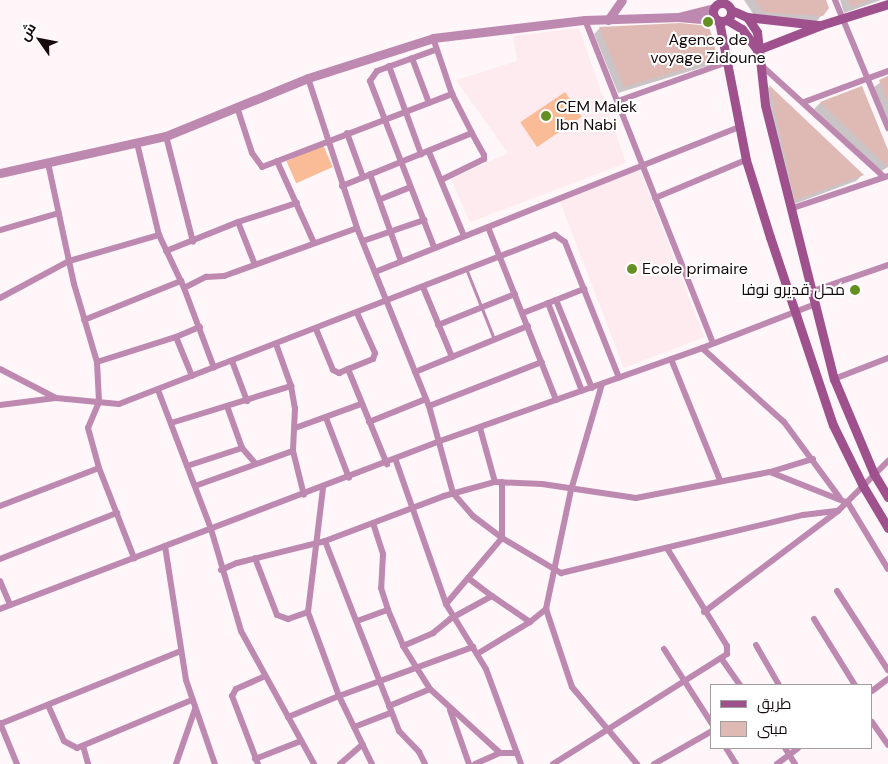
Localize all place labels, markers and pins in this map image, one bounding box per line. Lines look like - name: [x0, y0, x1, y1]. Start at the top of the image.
- marker: Agence de voyage Zidoune: [702, 16, 714, 28]
- place label: Agence de voyage Zidoune: [650, 30, 766, 68]
- place label: CEM Malek Ibn Nabi: [556, 97, 637, 135]
- marker: CEM Malek Ibn Nabi: [540, 110, 552, 122]
- place label: Ecole primaire: [642, 259, 748, 279]
- marker: Ecole primaire: [626, 263, 638, 275]
- place label: محل قديرو نوفا: [741, 280, 845, 300]
- marker: محل قديرو نوفا: [849, 284, 861, 296]

